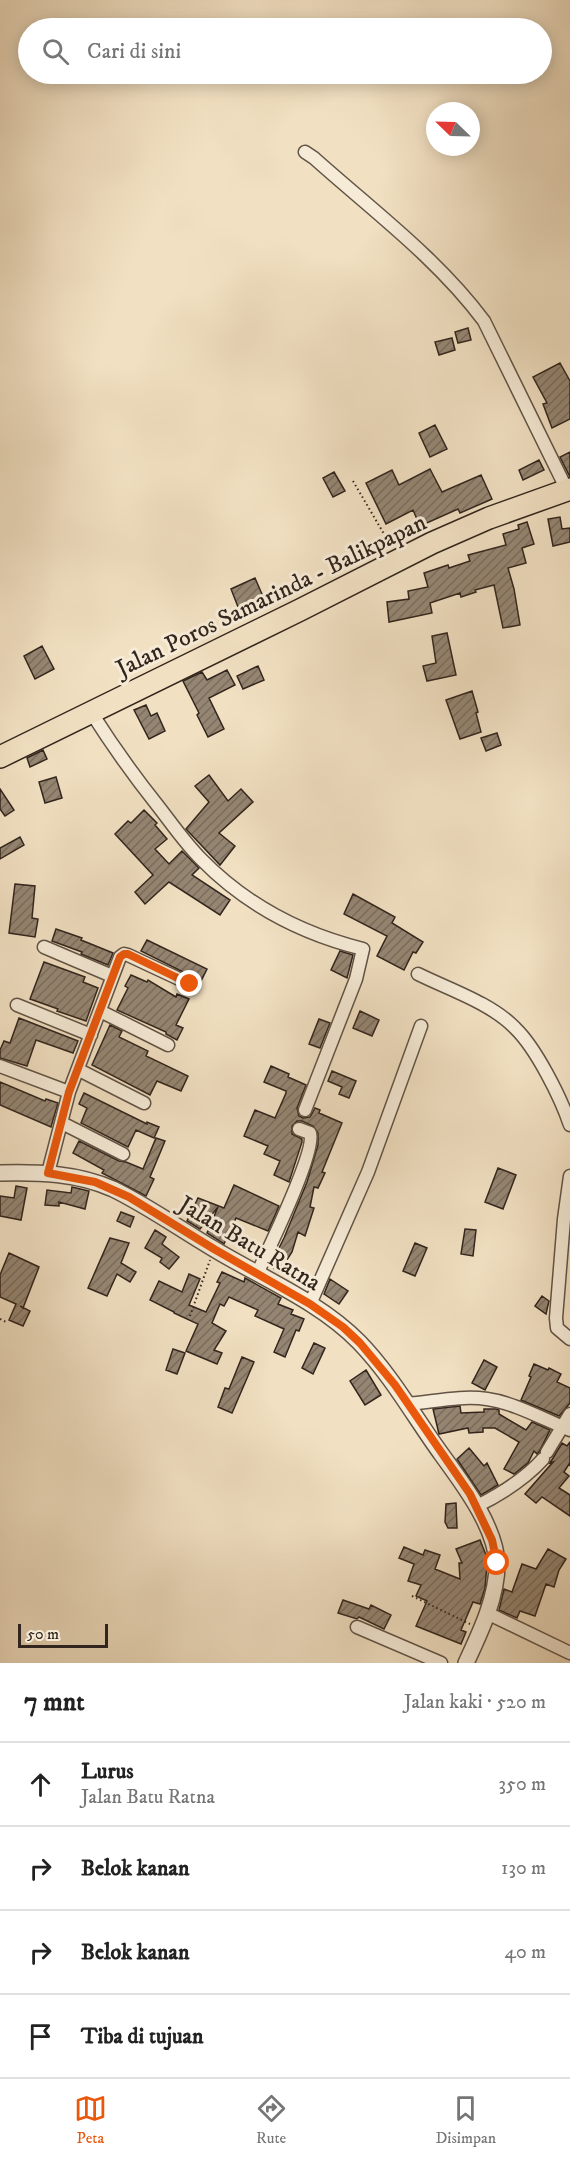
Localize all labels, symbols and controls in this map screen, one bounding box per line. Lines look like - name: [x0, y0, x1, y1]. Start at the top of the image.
- search box: [18, 18, 552, 84]
- icon: search: [39, 35, 72, 68]
- text: Cari di sini: [87, 38, 181, 65]
- north arrow: [426, 102, 480, 156]
- street label: Jalan Poros Samarinda - Balikpapan: [110, 507, 432, 685]
- route end: [176, 970, 202, 996]
- street label: Jalan Batu Ratna: [171, 1189, 327, 1299]
- route start: [483, 1549, 509, 1575]
- scale bar: [18, 1621, 108, 1648]
- text: 50 m: [27, 1624, 59, 1644]
- text: 7 mnt: [24, 1686, 85, 1719]
- text: Jalan kaki · 520 m: [404, 1690, 546, 1715]
- text: Lurus: [81, 1758, 134, 1785]
- icon: ahead: [24, 1768, 57, 1801]
- text: 350 m: [499, 1772, 546, 1797]
- text: Jalan Batu Ratna: [81, 1785, 215, 1810]
- icon: right: [24, 1852, 57, 1885]
- text: Belok kanan: [81, 1855, 189, 1882]
- text: 130 m: [501, 1856, 546, 1881]
- icon: right: [24, 1936, 57, 1969]
- text: Belok kanan: [81, 1939, 189, 1966]
- text: 40 m: [504, 1940, 546, 1965]
- icon: arrive: [24, 2020, 57, 2053]
- text: Tiba di tujuan: [81, 2023, 203, 2050]
- tab: Peta: [74, 2092, 107, 2148]
- tab: Rute: [255, 2092, 288, 2148]
- tab: Disimpan: [435, 2092, 496, 2148]

